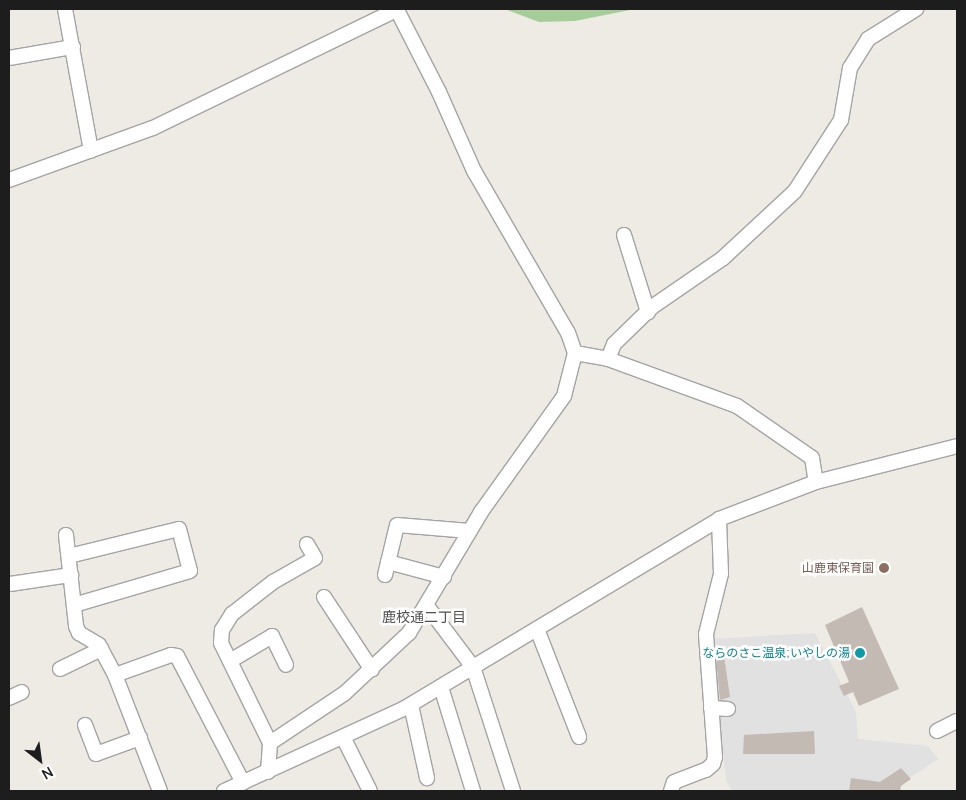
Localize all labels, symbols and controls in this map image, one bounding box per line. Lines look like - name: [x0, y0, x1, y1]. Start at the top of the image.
- place label: 山鹿東保育園: [802, 561, 874, 575]
- marker: 山鹿東保育園: [878, 562, 890, 574]
- district label: 鹿校通二丁目: [382, 609, 466, 625]
- place label: ならのさこ温泉;いやしの湯: [702, 646, 850, 660]
- marker: ならのさこ温泉;いやしの湯: [854, 647, 866, 659]
- north arrow: [15, 735, 65, 785]
- text: N: [39, 763, 57, 784]

